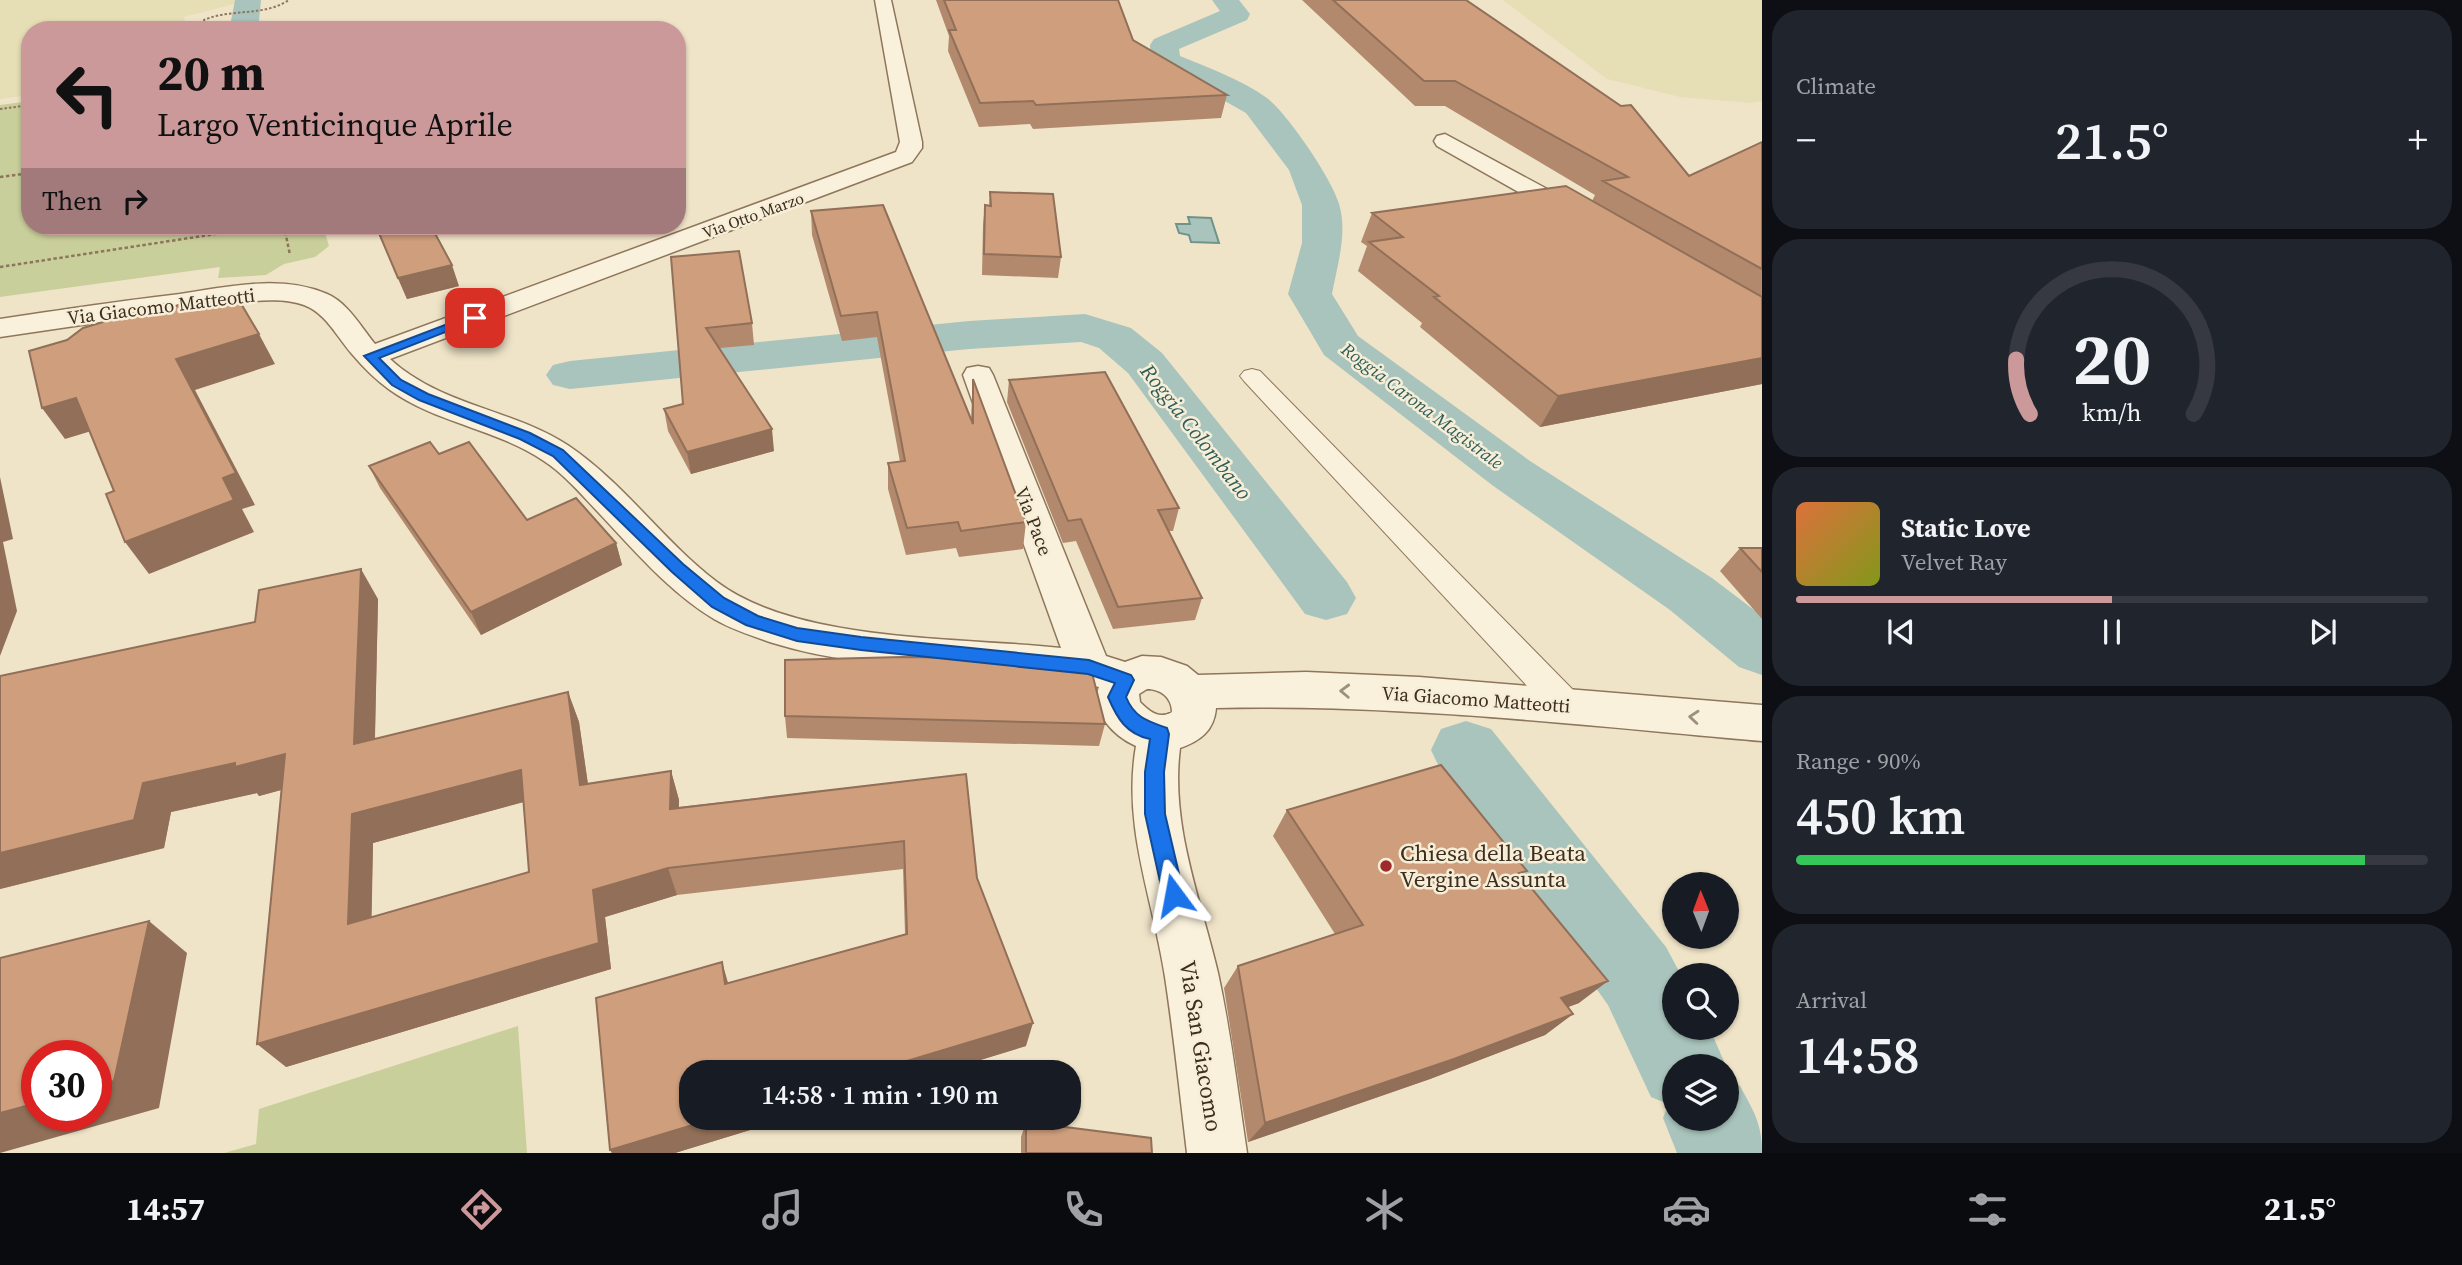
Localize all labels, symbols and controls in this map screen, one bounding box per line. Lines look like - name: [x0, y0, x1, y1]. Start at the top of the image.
- text: 20 m: [157, 39, 265, 106]
- icon: left: [42, 49, 133, 140]
- text: Climate: [1796, 70, 1876, 102]
- text: Largo Venticinque Aprile: [157, 103, 513, 147]
- text: 21.5°: [2055, 105, 2169, 176]
- text: −: [1796, 114, 1816, 166]
- text: +: [2408, 114, 2428, 166]
- icon: right: [116, 182, 154, 220]
- text: Then: [42, 183, 102, 219]
- street label: Via Otto Marzo: [699, 186, 807, 244]
- street label: Via Giacomo Matteotti: [66, 282, 257, 330]
- pin: [445, 288, 505, 348]
- icon: arrive: [456, 299, 494, 337]
- text: 20: [2073, 309, 2151, 408]
- water label: Roggia Carona Magistrale: [1335, 336, 1509, 475]
- water label: Roggia Colombano: [1133, 357, 1259, 506]
- text: km/h: [2082, 395, 2142, 429]
- street label: Via Pace: [1009, 483, 1059, 559]
- text: Static Love: [1901, 510, 2030, 546]
- text: Velvet Ray: [1901, 546, 2007, 578]
- icon: previous: [1882, 613, 1920, 651]
- icon: pause: [2093, 613, 2131, 651]
- icon: next: [2304, 613, 2342, 651]
- street label: Via Giacomo Matteotti: [1381, 679, 1572, 719]
- one-way arrow: [1339, 683, 1350, 698]
- one-way arrow: [1688, 710, 1700, 725]
- text: Range · 90%: [1796, 745, 1921, 777]
- text: 450 km: [1796, 780, 1965, 851]
- place label: Chiesa della Beata Vergine Assunta: [1400, 837, 1586, 895]
- position arrow: [1137, 858, 1211, 932]
- marker: Chiesa della Beata Vergine Assunta: [1378, 858, 1394, 874]
- north arrow: [1662, 872, 1740, 948]
- map controls: [1662, 872, 1739, 1131]
- street label: Via San Giacomo: [1172, 958, 1230, 1134]
- button: search: [1662, 963, 1739, 1040]
- text: Arrival: [1796, 984, 1867, 1016]
- text: 14:58: [1796, 1019, 1920, 1090]
- speed limit sign: 30: [21, 1040, 112, 1131]
- button: layers: [1662, 1054, 1739, 1131]
- text: 14:58 · 1 min · 190 m: [761, 1077, 999, 1113]
- icon: directions: [457, 1185, 506, 1234]
- icon: music: [758, 1185, 807, 1234]
- icon: phone: [1059, 1185, 1108, 1234]
- icon: climate: [1360, 1185, 1409, 1234]
- icon: car: [1662, 1185, 1711, 1234]
- icon: filters: [1963, 1185, 2012, 1234]
- text: 14:57: [126, 1187, 205, 1231]
- text: 21.5°: [2264, 1187, 2336, 1231]

